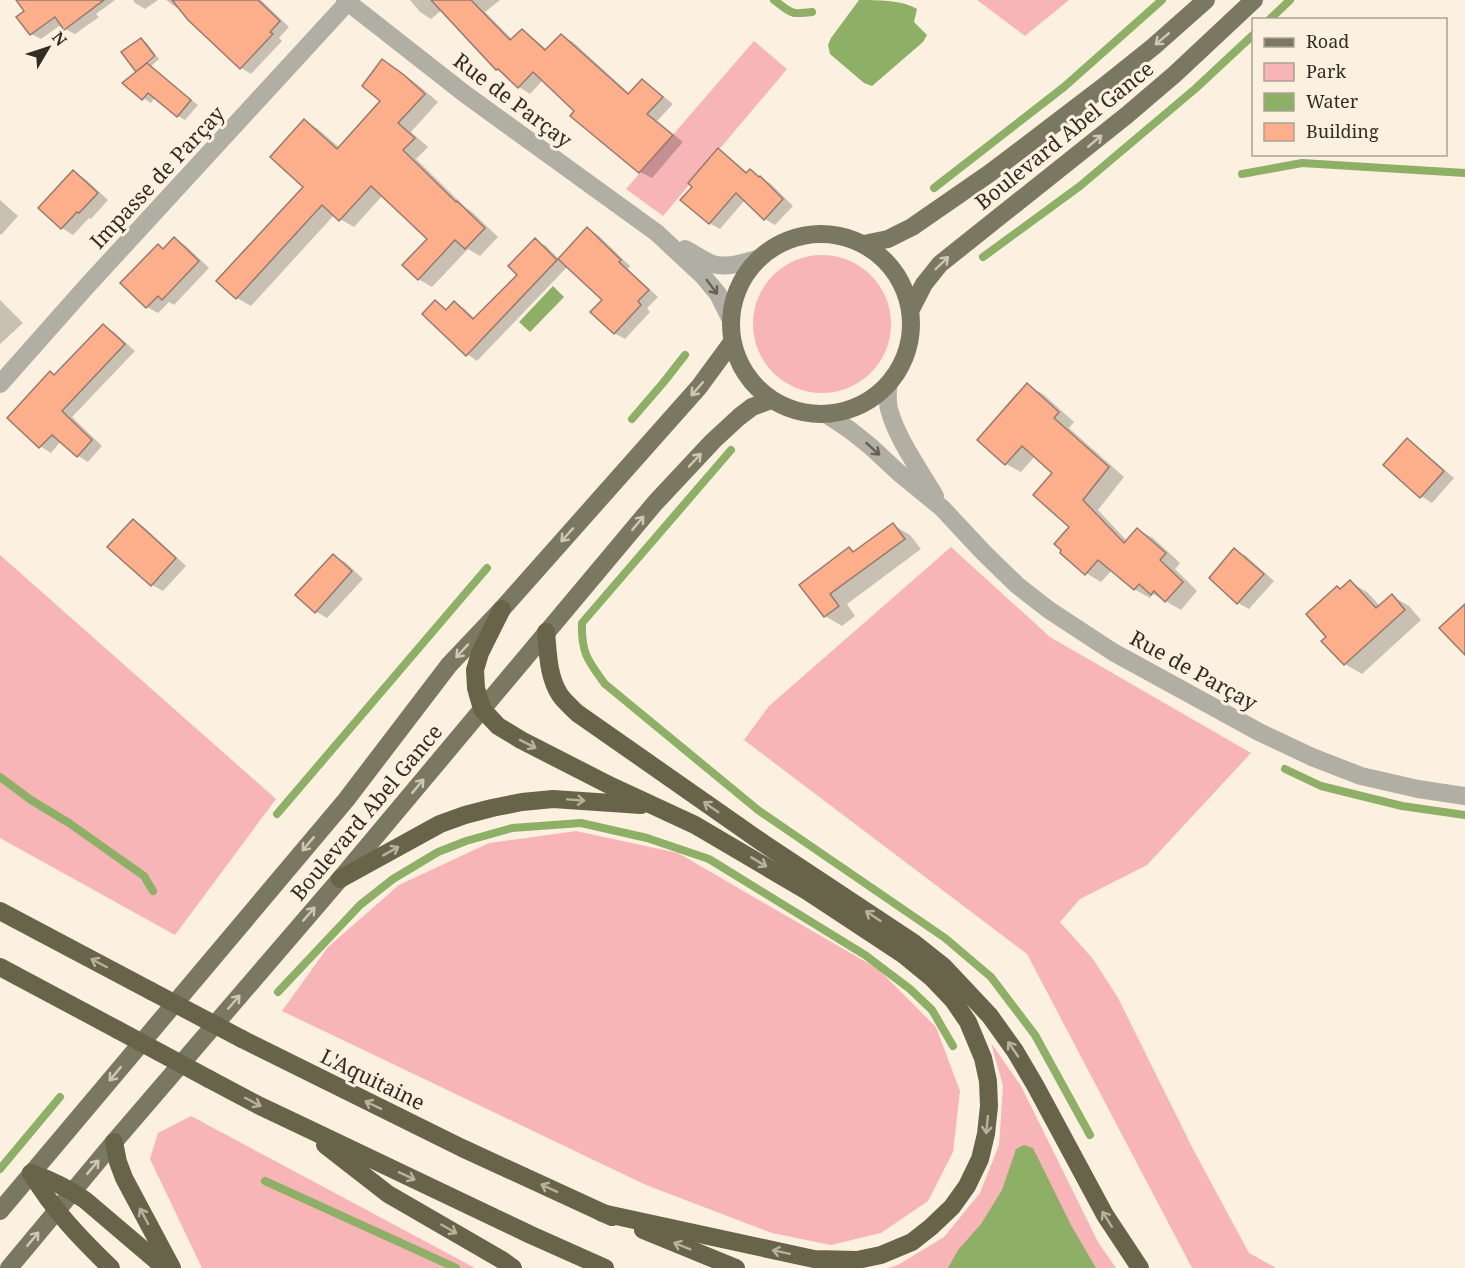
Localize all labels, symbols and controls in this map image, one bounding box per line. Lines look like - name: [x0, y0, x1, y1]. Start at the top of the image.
- north arrow: [18, 18, 78, 78]
- legend: [1252, 18, 1447, 156]
- text: N: [47, 27, 72, 51]
- text: Road: [1306, 29, 1349, 53]
- one-way arrow: [1155, 32, 1170, 46]
- street label: Rue de Parçay: [448, 46, 578, 154]
- street label: Boulevard Abel Gance: [969, 54, 1159, 216]
- text: Park: [1306, 59, 1346, 83]
- text: Water: [1306, 89, 1359, 113]
- street label: Impasse de Parçay: [84, 100, 231, 254]
- text: Building: [1306, 119, 1379, 143]
- one-way arrow: [1087, 134, 1102, 148]
- one-way arrow: [935, 255, 950, 270]
- one-way arrow: [706, 279, 719, 295]
- one-way arrow: [690, 381, 704, 396]
- one-way arrow: [865, 442, 880, 456]
- one-way arrow: [688, 453, 702, 468]
- one-way arrow: [631, 516, 645, 531]
- one-way arrow: [560, 527, 574, 542]
- street label: Rue de Parçay: [1125, 623, 1263, 717]
- one-way arrow: [454, 644, 469, 659]
- street label: Boulevard Abel Gance: [284, 718, 448, 906]
- one-way arrow: [519, 738, 536, 750]
- one-way arrow: [411, 778, 424, 794]
- one-way arrow: [565, 795, 585, 806]
- one-way arrow: [704, 801, 720, 813]
- one-way arrow: [301, 836, 315, 851]
- one-way arrow: [382, 845, 399, 857]
- one-way arrow: [750, 856, 767, 868]
- one-way arrow: [303, 906, 316, 922]
- one-way arrow: [865, 910, 882, 922]
- one-way arrow: [90, 957, 108, 969]
- one-way arrow: [227, 995, 241, 1010]
- one-way arrow: [1007, 1041, 1019, 1058]
- street label: L'Aquitaine: [316, 1042, 430, 1116]
- one-way arrow: [108, 1066, 122, 1081]
- one-way arrow: [244, 1096, 261, 1108]
- one-way arrow: [364, 1098, 382, 1110]
- one-way arrow: [981, 1115, 992, 1134]
- one-way arrow: [87, 1159, 100, 1175]
- one-way arrow: [398, 1171, 416, 1183]
- one-way arrow: [540, 1182, 558, 1193]
- one-way arrow: [138, 1208, 149, 1226]
- one-way arrow: [1101, 1211, 1113, 1228]
- one-way arrow: [440, 1224, 457, 1236]
- one-way arrow: [26, 1231, 39, 1247]
- one-way arrow: [673, 1240, 691, 1251]
- one-way arrow: [772, 1246, 792, 1257]

